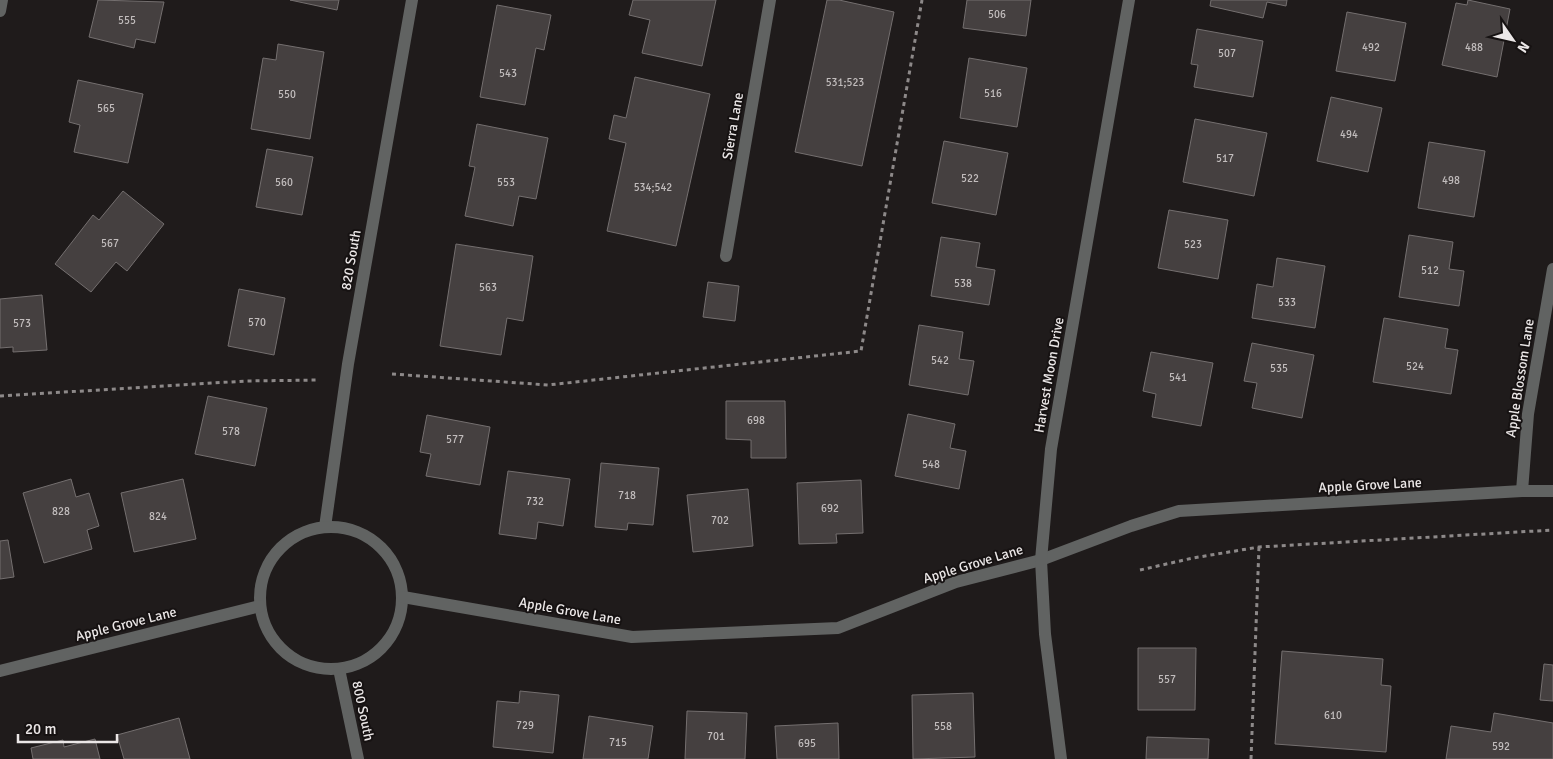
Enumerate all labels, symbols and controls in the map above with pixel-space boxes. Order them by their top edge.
house number: 506 [988,8,1006,21]
house number: 555 [118,14,136,27]
north arrow [1488,15,1538,65]
text: N [1514,38,1533,56]
house number: 492 [1362,41,1380,54]
house number: 488 [1465,41,1483,54]
house number: 507 [1218,47,1236,60]
house number: 543 [499,67,517,80]
house number: 531;523 [826,76,864,89]
house number: 516 [984,87,1002,100]
house number: 550 [278,88,296,101]
street label: Sierra Lane [719,91,747,161]
house number: 565 [97,102,115,115]
house number: 494 [1340,128,1358,141]
house number: 517 [1216,152,1234,165]
house number: 522 [961,172,979,185]
house number: 498 [1442,174,1460,187]
house number: 560 [275,176,293,189]
house number: 553 [497,176,515,189]
house number: 534;542 [634,181,672,194]
street label: 820 South [337,228,365,292]
house number: 567 [101,237,119,250]
house number: 523 [1184,238,1202,251]
house number: 512 [1421,264,1439,277]
house number: 538 [954,277,972,290]
house number: 563 [479,281,497,294]
house number: 533 [1278,296,1296,309]
house number: 570 [248,316,266,329]
street label: Harvest Moon Drive [1030,316,1068,434]
house number: 573 [13,317,31,330]
street label: Apple Blossom Lane [1502,317,1538,439]
house number: 542 [931,354,949,367]
house number: 524 [1406,360,1424,373]
house number: 535 [1270,362,1288,375]
house number: 541 [1169,371,1187,384]
house number: 698 [747,414,765,427]
house number: 578 [222,425,240,438]
house number: 577 [446,433,464,446]
house number: 548 [922,458,940,471]
street label: Apple Grove Lane [1318,474,1422,496]
house number: 718 [618,489,636,502]
house number: 732 [526,495,544,508]
house number: 692 [821,502,839,515]
house number: 828 [52,505,70,518]
house number: 824 [149,510,167,523]
house number: 702 [711,514,729,527]
street label: Apple Grove Lane [921,541,1025,587]
street label: Apple Grove Lane [517,594,623,628]
street label: Apple Grove Lane [74,603,178,645]
house number: 557 [1158,673,1176,686]
street label: 800 South [348,679,378,743]
house number: 610 [1324,709,1342,722]
scale bar [18,712,116,744]
house number: 729 [516,719,534,732]
text: 20 m [25,720,56,738]
house number: 558 [934,720,952,733]
house number: 701 [707,730,725,743]
house number: 715 [609,736,627,749]
house number: 695 [798,737,816,750]
house number: 592 [1492,740,1510,753]

